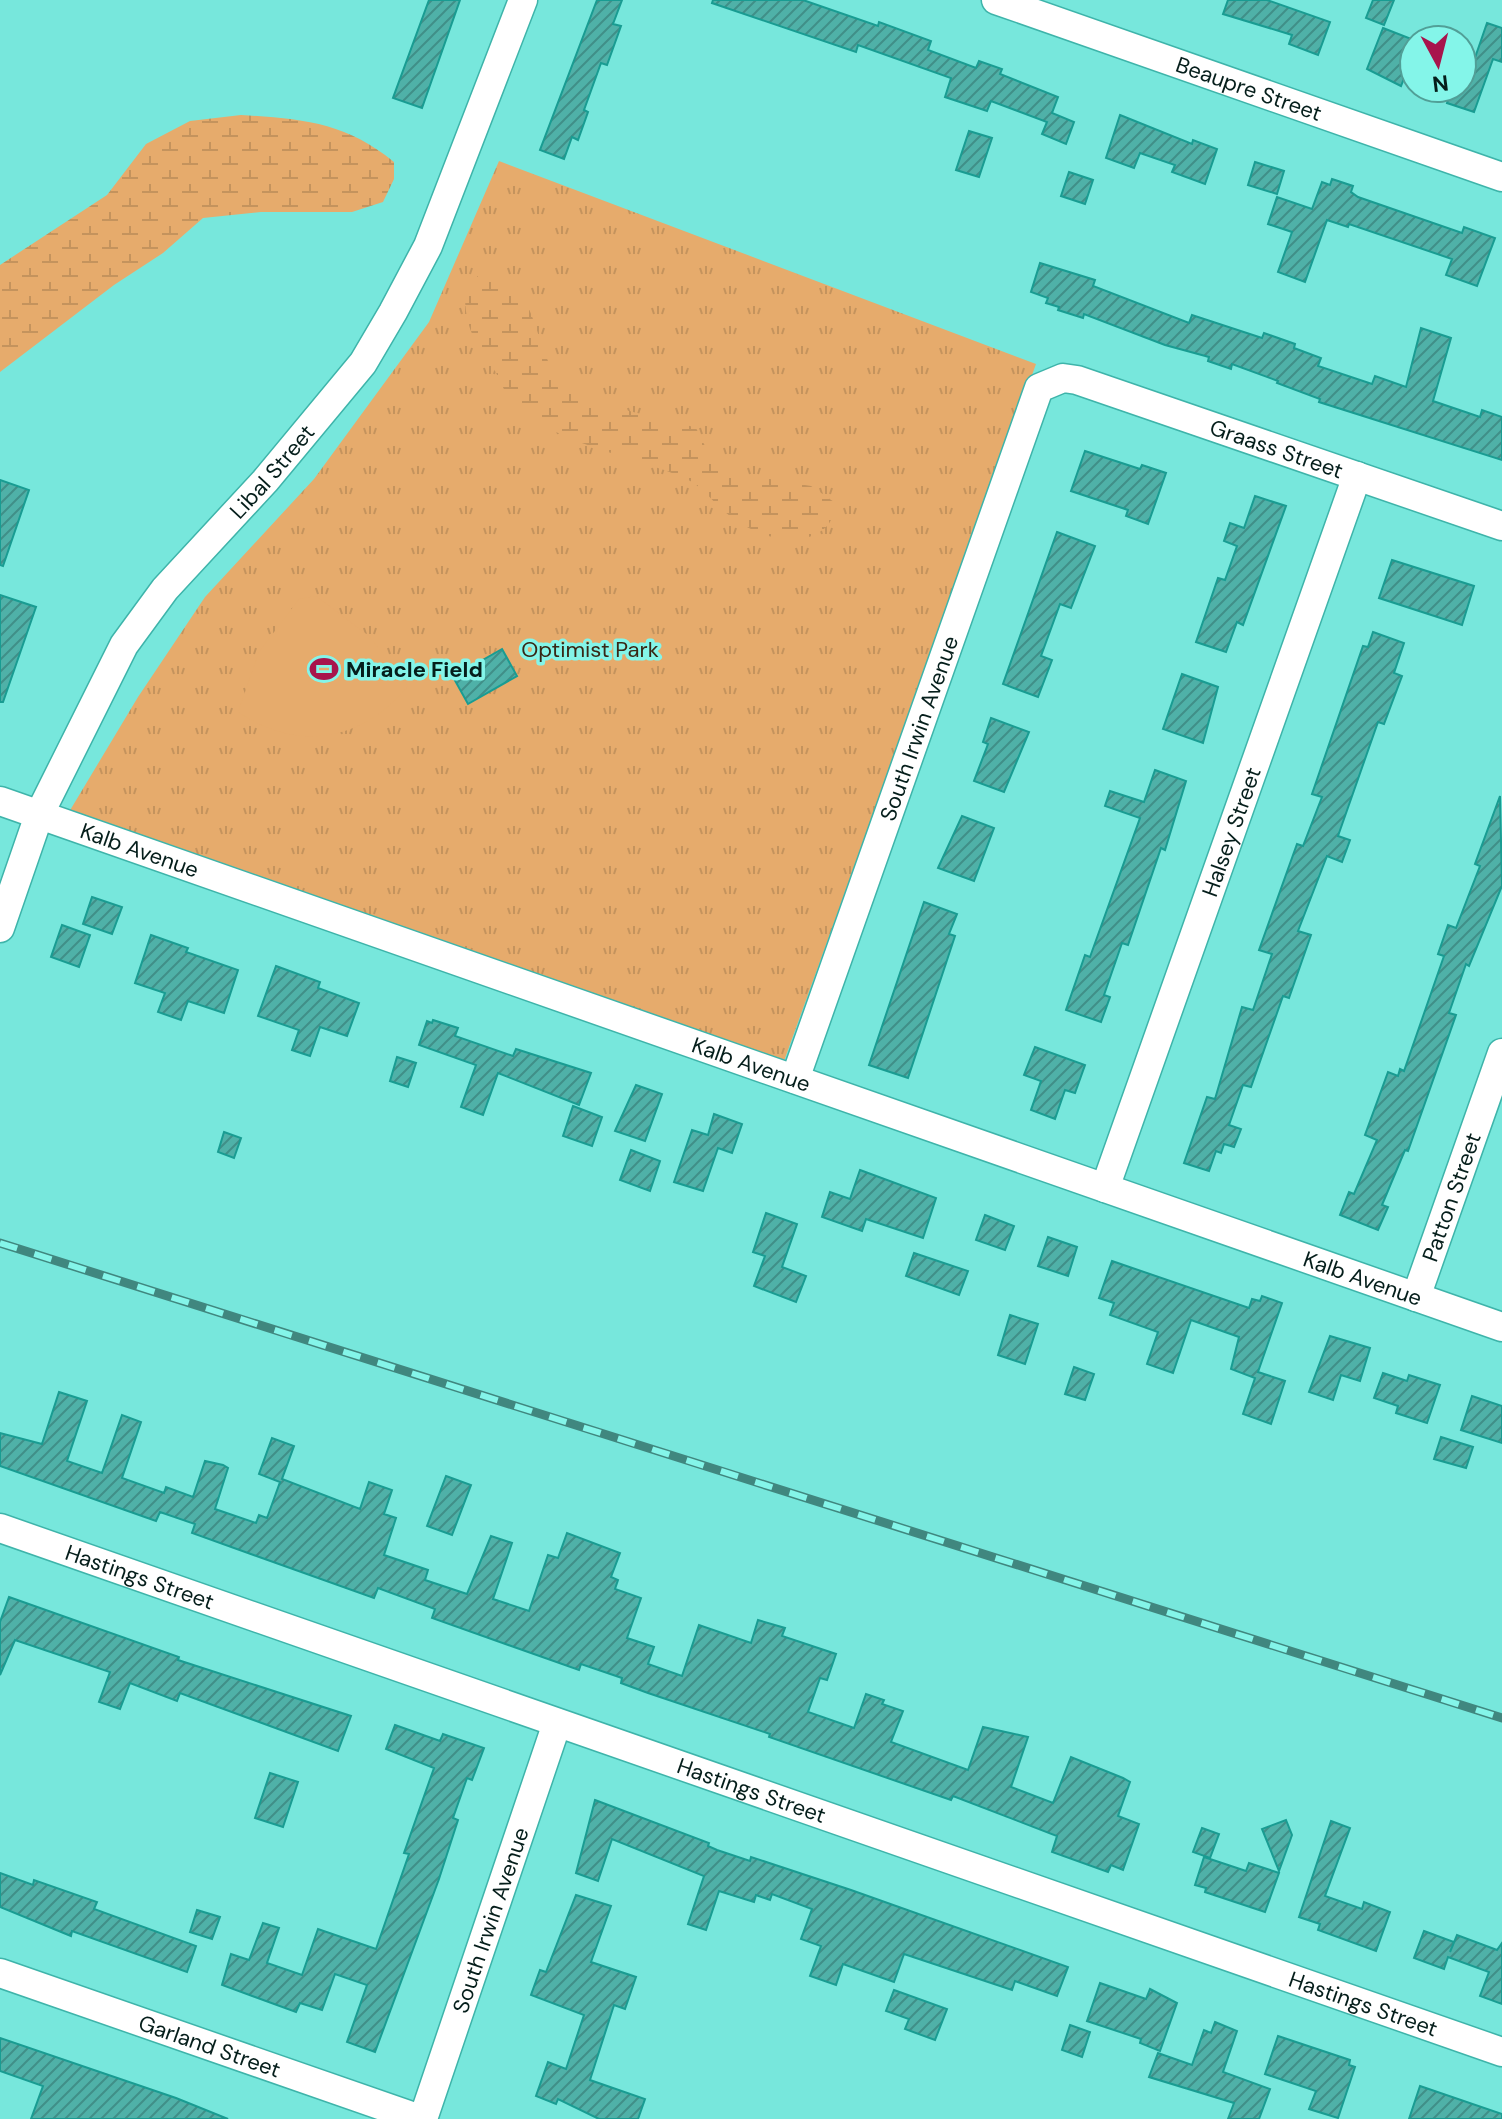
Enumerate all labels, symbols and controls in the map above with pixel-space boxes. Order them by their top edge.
north arrow [1398,24,1478,104]
street label: Beaupre Street [1172,50,1326,127]
text: N [1431,68,1450,99]
street label: Graass Street [1206,412,1347,485]
street label: Libal Street [223,418,321,525]
street label: South Irwin Avenue [873,632,965,825]
park label: Optimist Park [521,635,659,664]
sports icon: Miracle Field [309,654,339,684]
place label: Miracle Field [346,655,483,684]
street label: Halsey Street [1195,763,1267,900]
street label: Kalb Avenue [77,816,203,884]
street label: Kalb Avenue [688,1030,814,1098]
street label: Patton Street [1415,1129,1487,1265]
street label: Kalb Avenue [1300,1244,1426,1312]
street label: Hastings Street [61,1537,218,1616]
street label: Hastings Street [673,1751,830,1830]
street label: South Irwin Avenue [445,1823,535,2017]
street label: Hastings Street [1285,1964,1442,2043]
street label: Garland Street [135,2008,285,2084]

